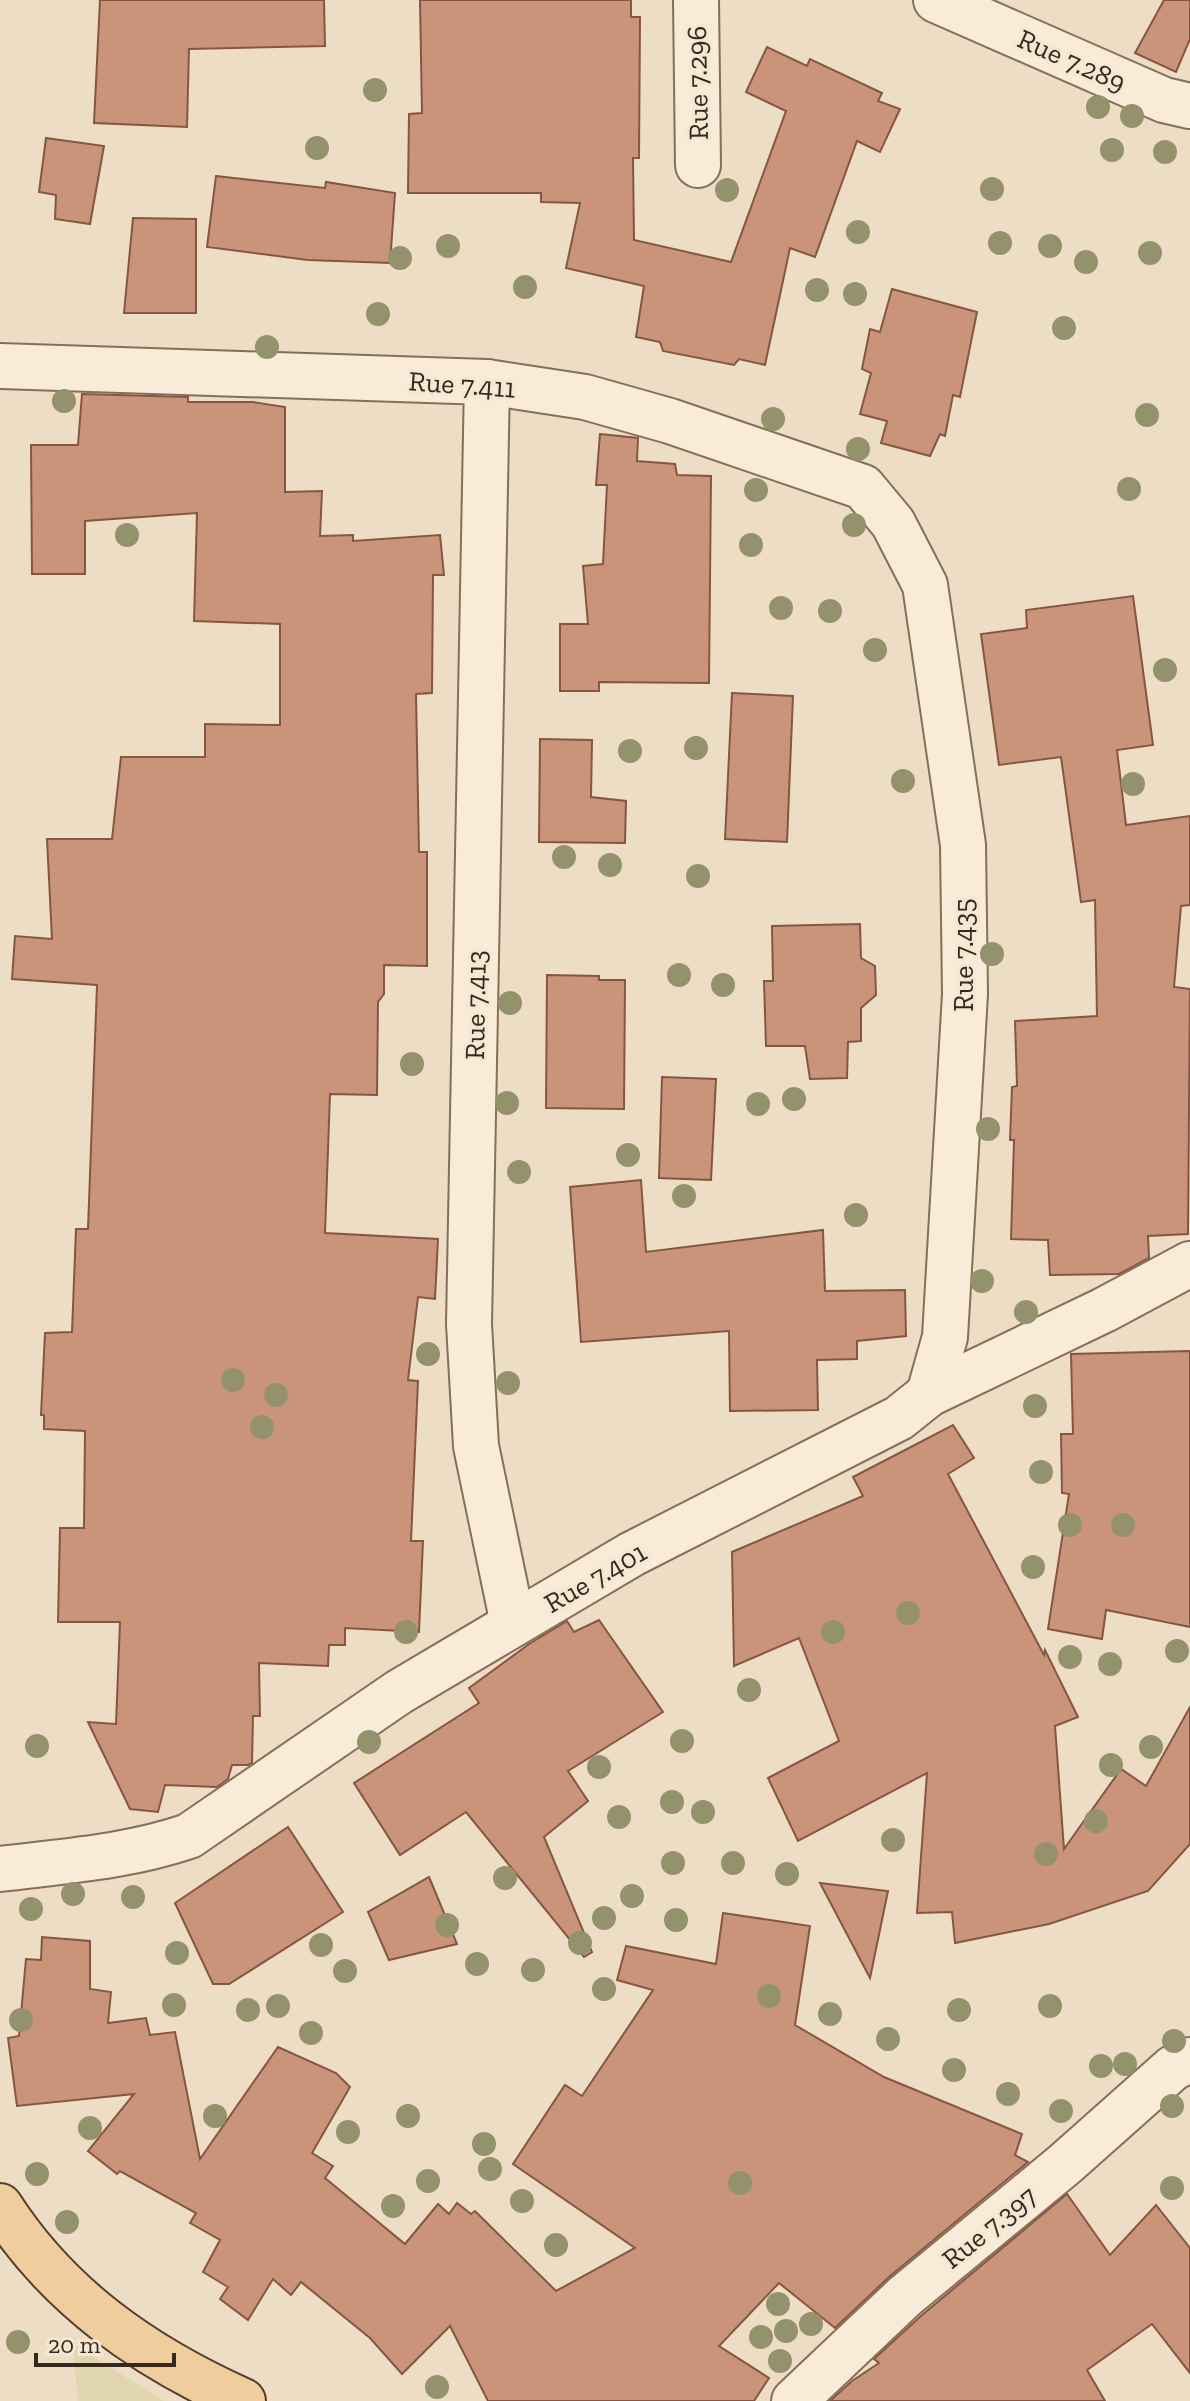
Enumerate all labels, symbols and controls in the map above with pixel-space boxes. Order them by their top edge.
street label: Rue 7.289 [1013,22,1131,99]
street label: Rue 7.296 [680,25,715,141]
street label: Rue 7.411 [407,364,517,405]
street label: Rue 7.435 [947,898,980,1012]
street label: Rue 7.413 [458,950,493,1060]
street label: Rue 7.401 [538,1535,652,1620]
street label: Rue 7.397 [935,2179,1043,2275]
scale bar [36,2317,174,2367]
text: 20 m [48,2330,101,2359]

